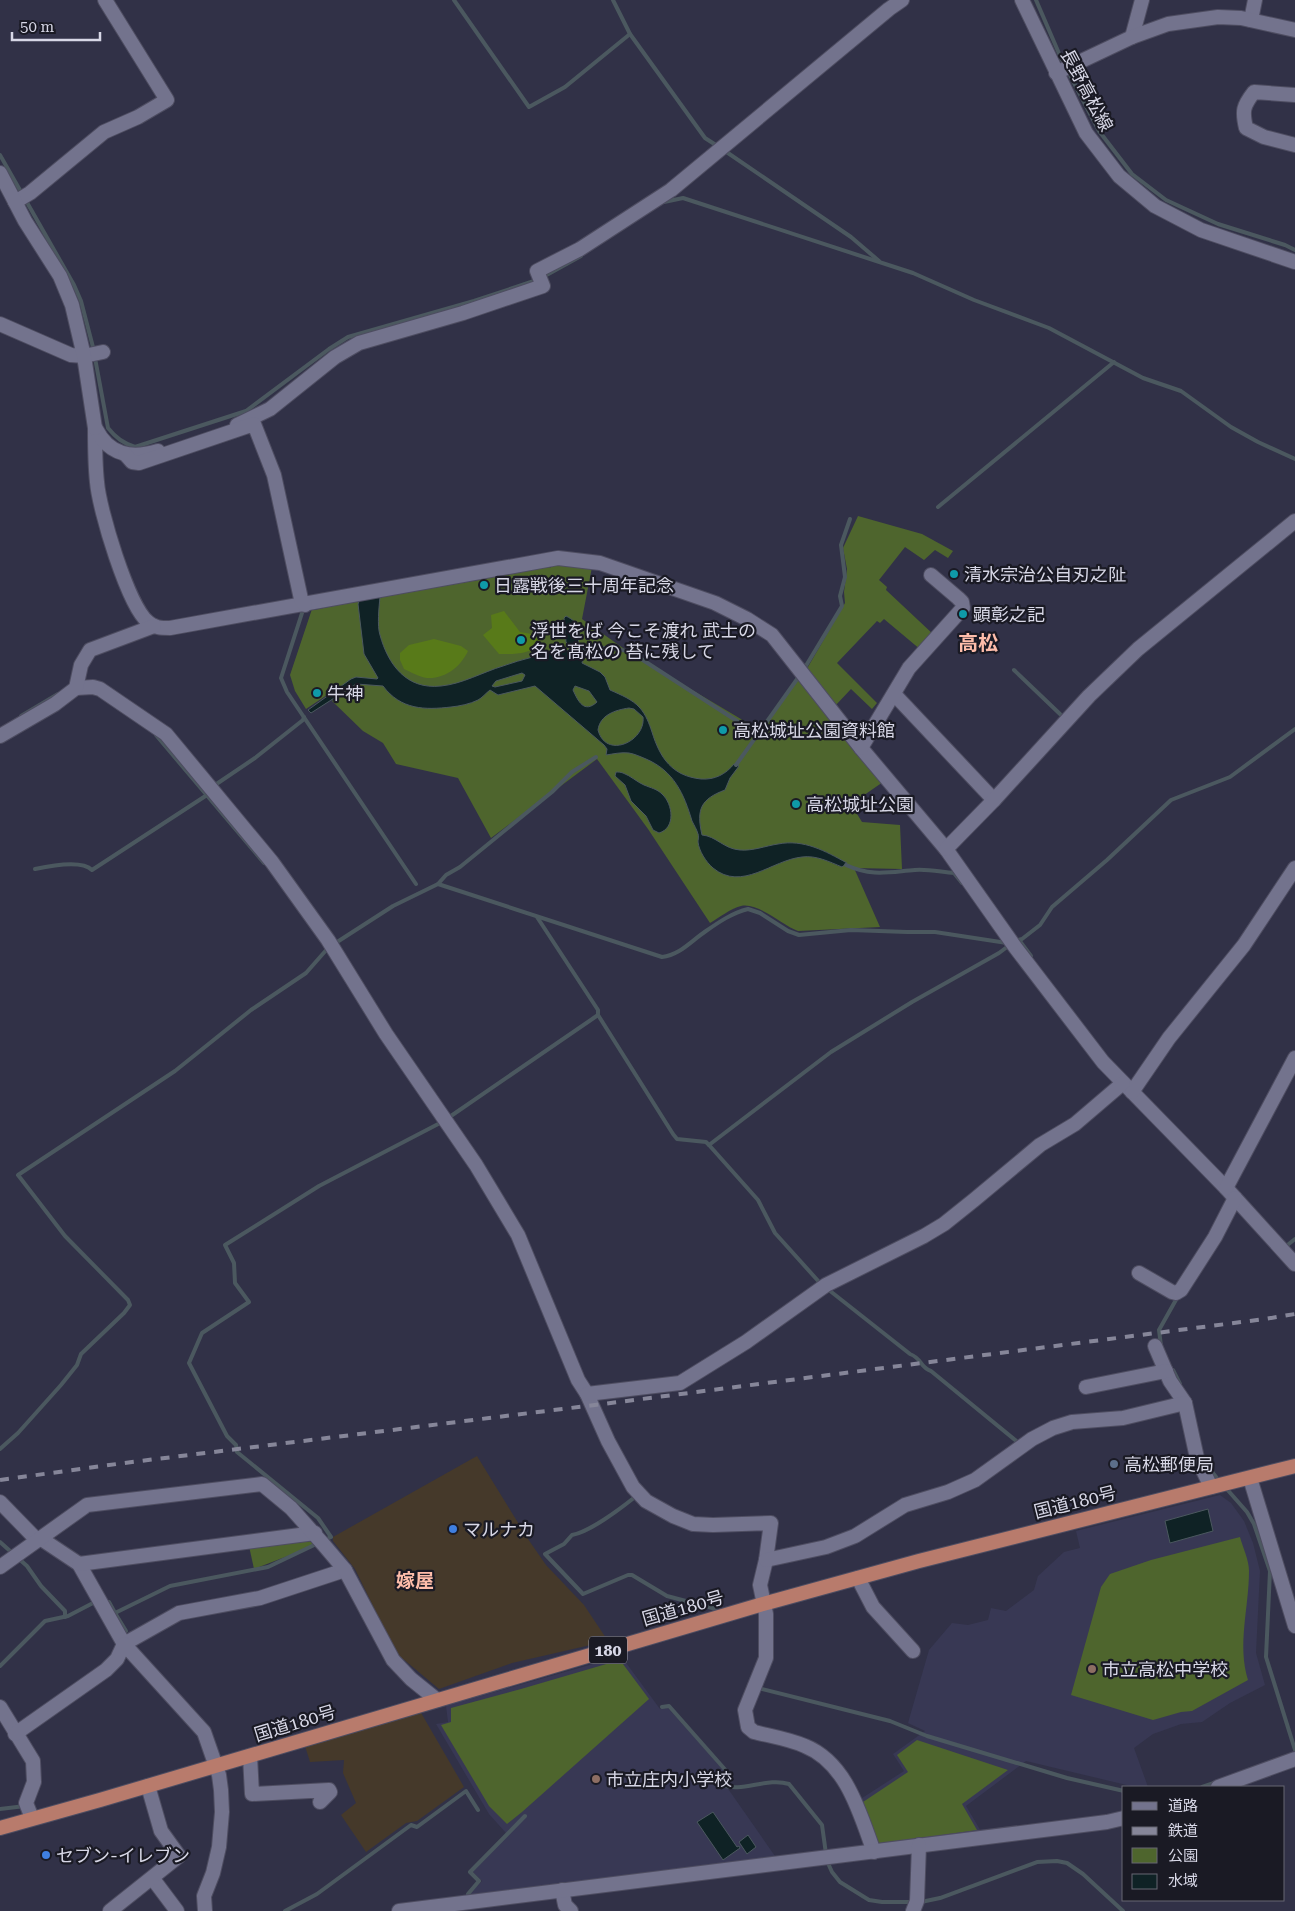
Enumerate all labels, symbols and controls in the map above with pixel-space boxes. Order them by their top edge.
scale bar [12,10,100,42]
text: 50 m [20,18,55,36]
street label: 長野高松線 [1057,45,1117,135]
place label: 清水宗治公自刃之阯 [964,564,1126,585]
marker: 清水宗治公自刃之阯 [948,568,960,580]
place label: 日露戦後三十周年記念 [494,575,674,596]
marker: 日露戦後三十周年記念 [478,579,490,591]
place label: 顕彰之記 [973,604,1045,625]
marker: 顕彰之記 [957,608,969,620]
place label: 浮世をば 今こそ渡れ 武士の 名を髙松の 苔に残して [531,620,756,662]
district label: 高松 [958,631,998,655]
marker: 浮世をば 今こそ渡れ 武士の 名を髙松の 苔に残して [515,634,527,646]
place label: 牛神 [327,683,363,704]
marker: 牛神 [311,687,323,699]
place label: 高松城址公園資料館 [733,720,895,741]
marker: 高松城址公園資料館 [717,724,729,736]
place label: 高松城址公園 [806,794,914,815]
marker: 高松城址公園 [790,798,802,810]
place label: 高松郵便局 [1124,1454,1214,1475]
marker: 高松郵便局 [1108,1458,1120,1470]
street label: 国道180号 [1032,1482,1118,1522]
place label: マルナカ [463,1519,535,1540]
marker: マルナカ [447,1523,459,1535]
district label: 嫁屋 [396,1569,434,1592]
street label: 国道180号 [640,1586,726,1630]
road number: 180 [589,1636,627,1664]
place label: 市立高松中学校 [1102,1659,1228,1680]
marker: 市立高松中学校 [1086,1663,1098,1675]
street label: 国道180号 [252,1701,338,1745]
place label: 市立庄内小学校 [606,1769,732,1790]
marker: 市立庄内小学校 [590,1773,602,1785]
legend [1122,1786,1285,1901]
text: 道路 [1168,1797,1198,1815]
text: 鉄道 [1168,1822,1198,1840]
place label: セブン-イレブン [56,1845,190,1866]
text: 公園 [1168,1847,1198,1865]
marker: セブン-イレブン [40,1849,52,1861]
text: 水域 [1168,1872,1198,1890]

